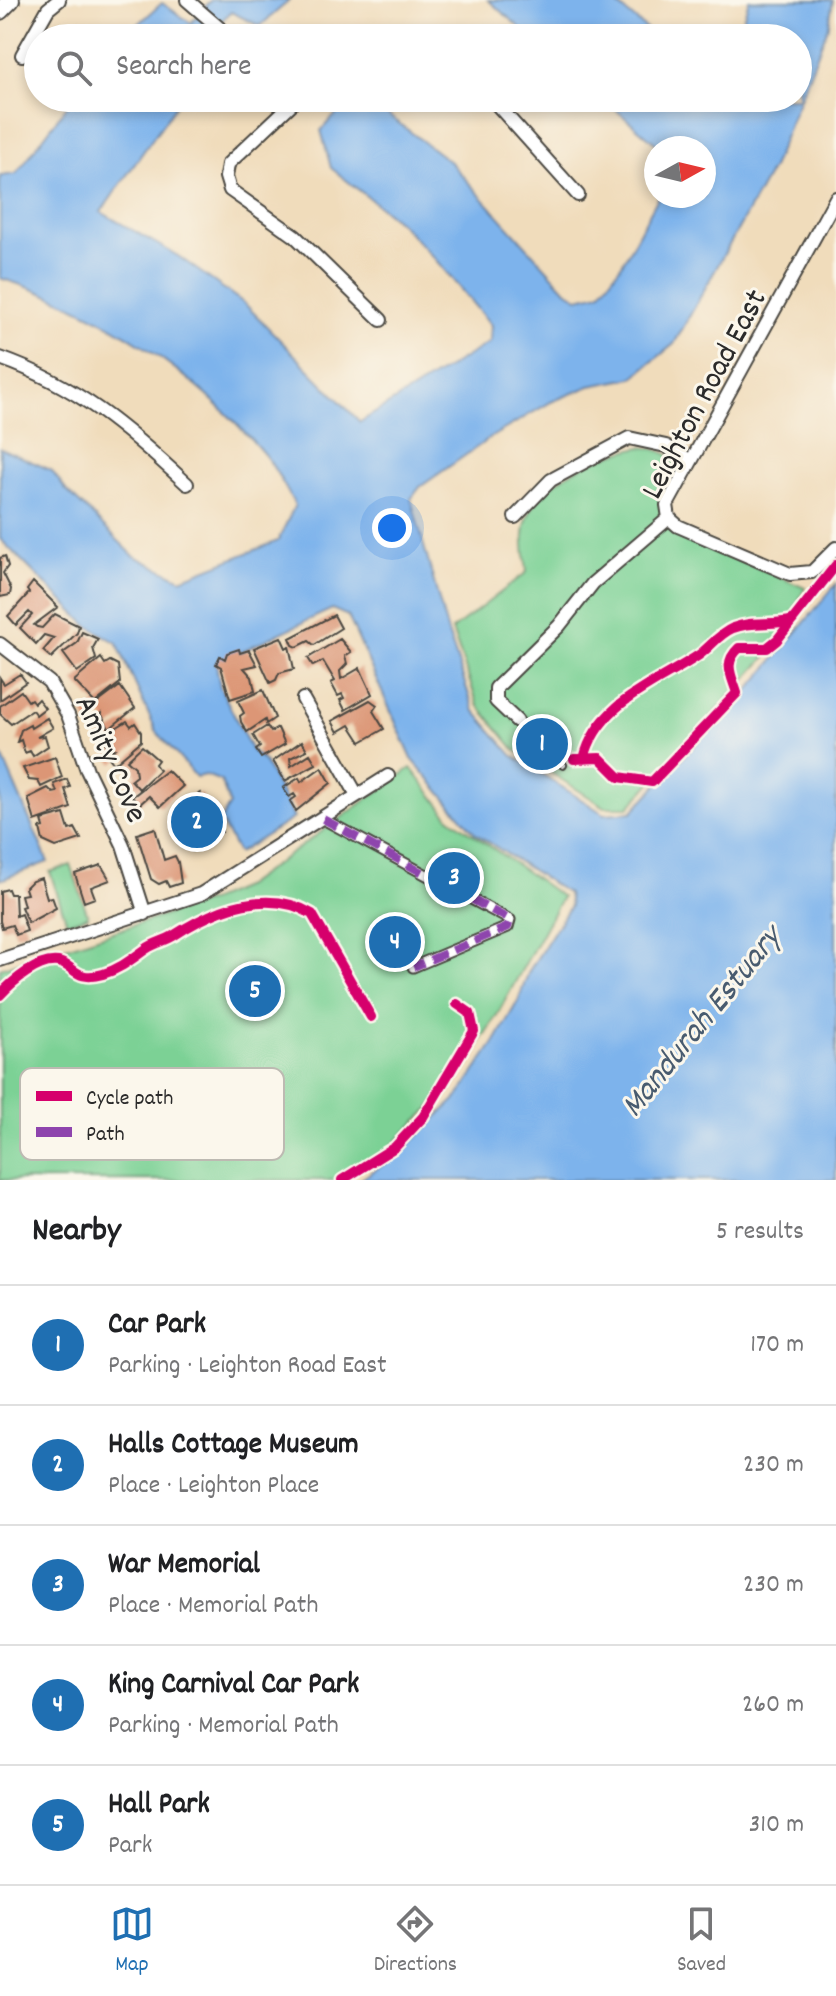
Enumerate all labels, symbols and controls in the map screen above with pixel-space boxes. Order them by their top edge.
search box [24,24,812,112]
icon: search [52,46,96,90]
text: Search here [116,47,252,90]
north arrow [644,136,716,208]
street label: Leighton Road East [632,282,781,508]
your location [372,508,412,548]
street label: Amity Cove [60,689,157,831]
pin: 1 [516,714,568,774]
pin: 2 [171,792,223,852]
pin: 3 [428,848,480,908]
pin: 4 [369,912,421,972]
water label: Mandurah Estuary [611,914,798,1130]
pin: 5 [229,961,281,1021]
legend [20,1068,284,1160]
text: Cycle path [86,1084,173,1115]
text: Path [86,1120,125,1151]
text: Nearby [32,1208,121,1257]
text: 5 results [716,1214,804,1251]
text: Car Park [108,1305,206,1348]
text: 1 [55,1327,61,1364]
text: 170 m [750,1327,804,1364]
text: Parking · Leighton Road East [108,1348,387,1385]
text: Halls Cottage Museum [108,1425,359,1468]
text: 2 [52,1447,64,1484]
text: 230 m [743,1447,804,1484]
text: Place · Leighton Place [108,1468,319,1505]
text: War Memorial [108,1545,260,1588]
text: 3 [52,1567,64,1604]
text: 230 m [743,1567,804,1604]
text: Place · Memorial Path [108,1588,318,1625]
text: King Carnival Car Park [108,1665,359,1708]
text: 4 [53,1687,63,1724]
text: 260 m [742,1687,804,1724]
text: Parking · Memorial Path [108,1708,339,1745]
text: Hall Park [108,1785,210,1828]
text: 5 [52,1807,64,1844]
text: 310 m [749,1807,804,1844]
text: Park [108,1828,152,1865]
tab: Map [110,1902,154,1981]
tab: Directions [374,1902,457,1981]
tab: Saved [677,1902,726,1981]

